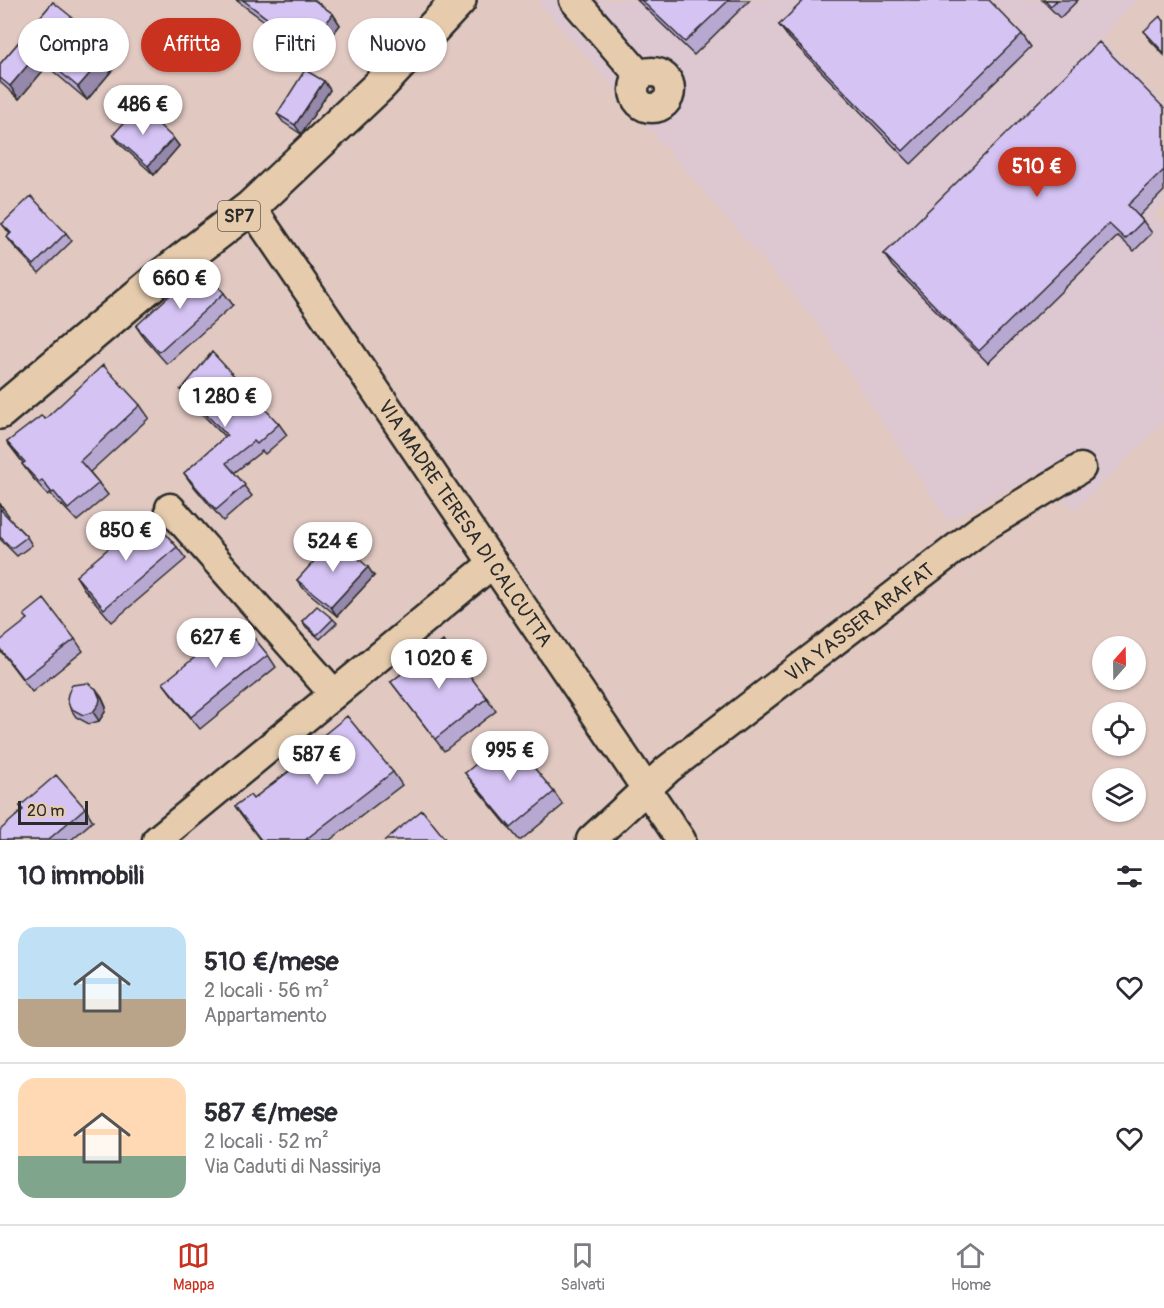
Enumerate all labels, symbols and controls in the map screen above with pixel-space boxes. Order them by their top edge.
chip: Compra [18,18,129,72]
chip: Affitta [141,18,241,72]
chip: Filtri [253,18,336,72]
chip: Nuovo [348,18,447,72]
pin: 486 € [101,85,185,136]
text: 486 € [118,92,168,117]
pin: 510 € [995,147,1079,198]
text: 510 € [1012,154,1062,179]
road number: SP7 [218,201,260,231]
pin: 660 € [138,259,222,310]
text: 660 € [153,266,207,291]
pin: 1 280 € [170,377,280,428]
text: 1 280 € [193,384,257,409]
street label: VIA MADRE TERESA DI CALCUTTA [373,395,558,651]
pin: 850 € [84,511,168,562]
text: 850 € [100,518,152,543]
pin: 524 € [291,522,375,573]
text: 524 € [307,529,359,554]
street label: VIA YASSER ARAFAT [780,557,939,687]
pin: 627 € [174,618,258,669]
text: 627 € [191,625,241,650]
north arrow [1092,636,1146,690]
map controls [1092,636,1146,822]
pin: 1 020 € [384,639,494,690]
text: 1 020 € [405,646,473,671]
button: locate [1092,702,1146,756]
pin: 995 € [468,731,552,782]
pin: 587 € [275,735,359,786]
text: 995 € [486,738,534,763]
text: 587 € [292,742,342,767]
button: layers [1092,768,1146,822]
scale bar [18,798,88,826]
text: 20 m [27,801,65,821]
text: 10 immobili [18,860,144,892]
icon: filters [1113,860,1146,893]
text: 510 €/mese [204,946,339,978]
icon: home [66,951,138,1023]
icon: heart [1113,971,1146,1004]
text: 2 locali · 56 m² [204,978,329,1003]
text: Appartamento [204,1003,327,1028]
text: 587 €/mese [204,1097,337,1129]
icon: home [66,1102,138,1174]
icon: heart [1113,1122,1146,1155]
text: 2 locali · 52 m² [204,1129,329,1154]
text: Via Caduti di Nassiriya [204,1154,381,1179]
tab: Mappa [173,1239,215,1295]
tab: Salvati [561,1239,605,1295]
tab: Home [951,1239,991,1295]

